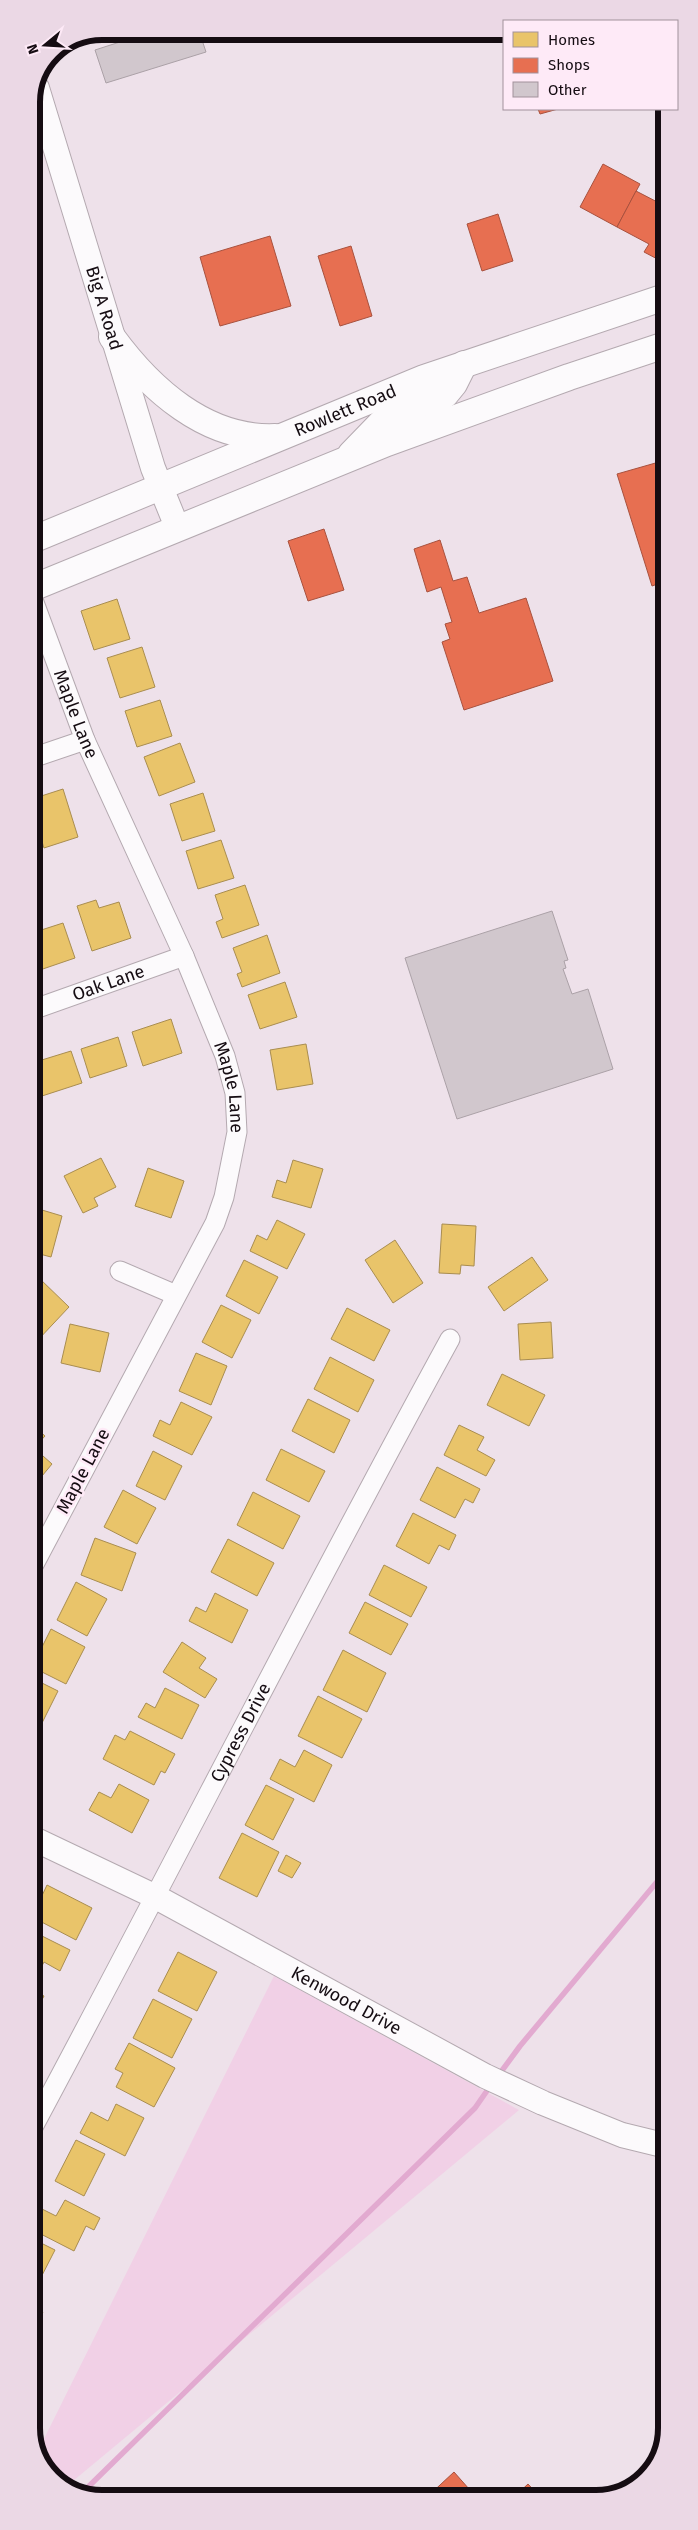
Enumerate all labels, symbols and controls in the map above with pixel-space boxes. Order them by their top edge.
north arrow [20,20,70,70]
legend [503,20,678,110]
text: Homes [548,31,595,49]
text: N [24,42,43,56]
text: Shops [548,56,590,74]
text: Other [548,81,587,99]
street label: Big A Road [81,263,127,353]
street label: Rowlett Road [291,380,400,441]
street label: Maple Lane [49,667,103,762]
street label: Oak Lane [69,960,147,1006]
street label: Maple Lane [209,1038,248,1134]
street label: Maple Lane [51,1425,115,1517]
street label: Cypress Drive [206,1679,276,1786]
street label: Kenwood Drive [287,1962,405,2039]

